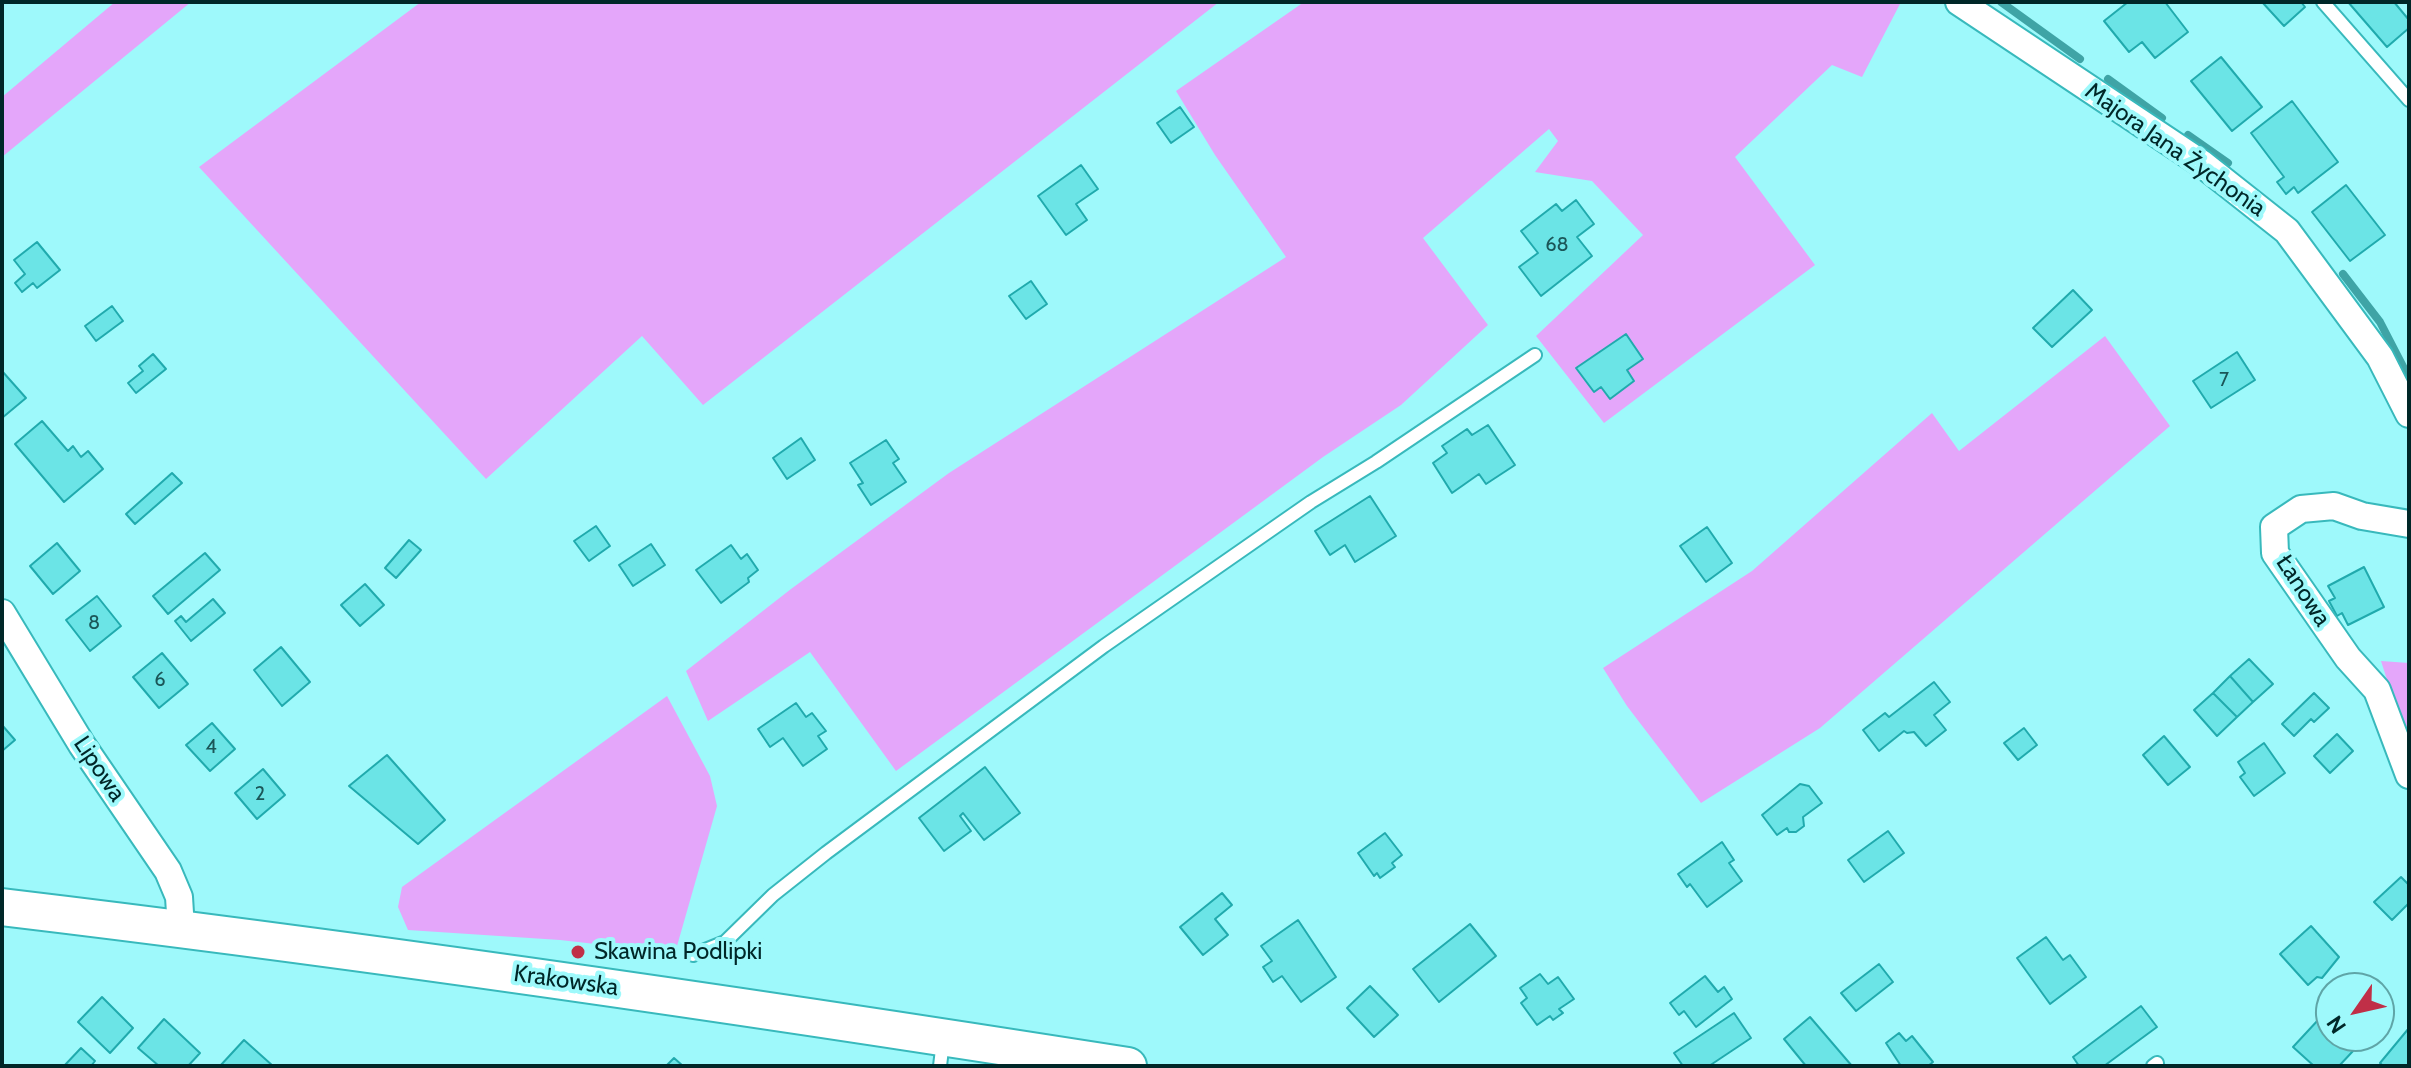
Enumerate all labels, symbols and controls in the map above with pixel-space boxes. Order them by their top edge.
street label: Majora Jana Żychonia [2079,77,2271,223]
house number: 68 [1545,233,1569,257]
house number: 7 [2219,368,2229,392]
street label: Łanowa [2269,550,2337,632]
house number: 8 [88,611,100,635]
house number: 6 [154,668,166,692]
street label: Lipowa [67,731,131,807]
house number: 4 [205,735,217,759]
house number: 2 [255,782,265,806]
place label: Skawina Podlipki [594,938,762,966]
marker: Skawina Podlipki [569,943,587,961]
street label: Krakowska [512,959,620,1003]
north arrow [2315,972,2395,1052]
text: N [2321,1011,2352,1039]

